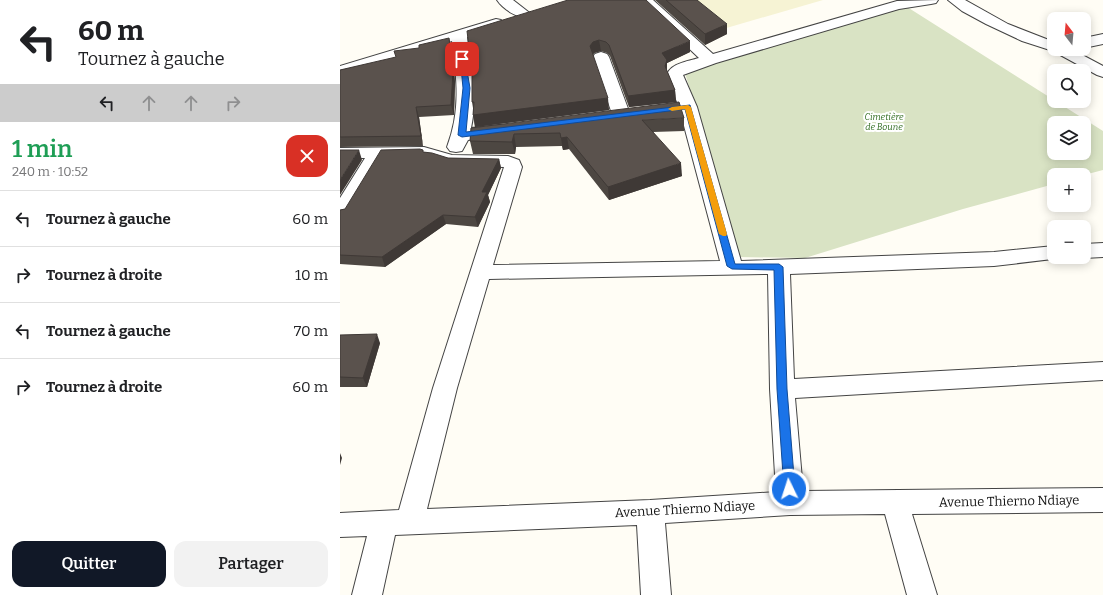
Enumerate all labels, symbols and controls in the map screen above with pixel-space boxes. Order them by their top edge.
north arrow [1047,12,1091,56]
map controls [1047,12,1091,264]
text: 60 m [78,14,144,47]
icon: left [12,16,64,68]
pin [445,42,479,76]
text: Tournez à gauche [78,48,225,70]
icon: arrive [451,48,473,70]
button: search [1047,64,1091,108]
icon: left [96,92,118,114]
icon: ahead [138,92,160,114]
icon: ahead [180,92,202,114]
icon: right [222,92,244,114]
park label: Cimetière de Boune [865,112,904,132]
button: layers [1047,116,1091,160]
text: 1 min [12,135,72,163]
button: close [286,135,328,177]
text: 240 m · 10:52 [12,164,88,179]
button: + [1047,168,1091,212]
icon: left [12,208,34,230]
text: Tournez à gauche [46,210,171,228]
text: 60 m [292,210,328,228]
button: − [1047,220,1091,264]
icon: right [12,264,34,286]
text: Tournez à droite [46,266,162,284]
text: 10 m [295,266,328,284]
icon: left [12,320,34,342]
text: Tournez à gauche [46,322,171,340]
text: 70 m [294,322,328,340]
icon: right [12,376,34,398]
text: Tournez à droite [46,378,162,396]
text: 60 m [292,378,328,396]
position arrow [768,468,810,510]
street label: Avenue Thierno Ndiaye [939,492,1079,510]
street label: Avenue Thierno Ndiaye [614,498,756,520]
button: Quitter [12,541,166,587]
button: Partager [174,541,328,587]

